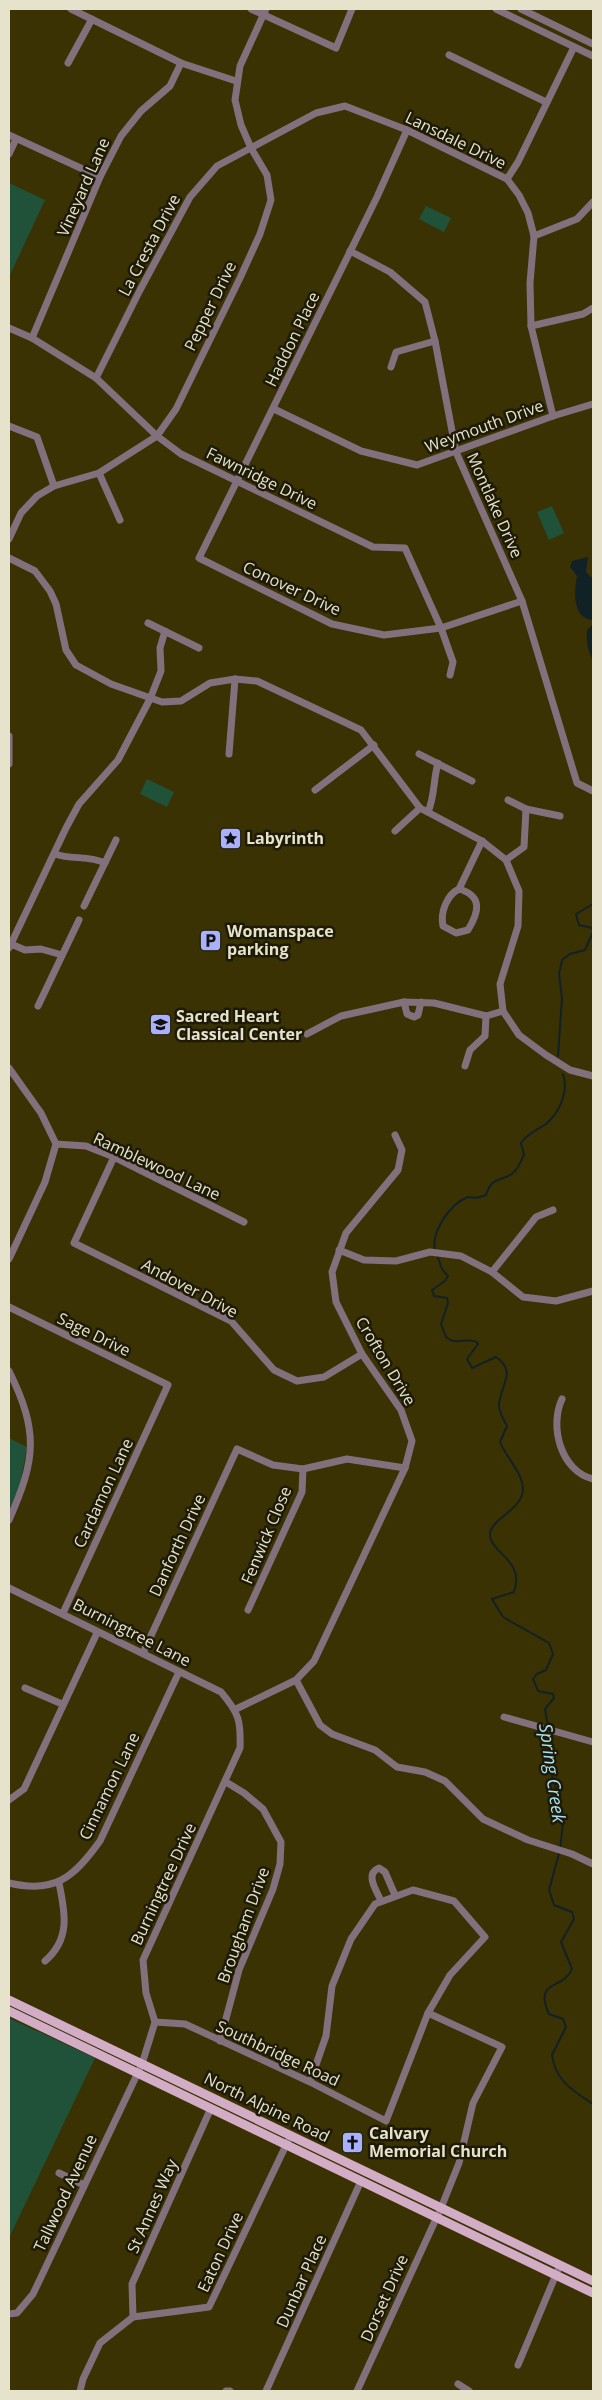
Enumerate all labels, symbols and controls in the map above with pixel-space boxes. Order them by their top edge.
street label: Lansdale Drive [402,106,510,174]
street label: Vineyard Lane [51,134,115,240]
street label: La Cresta Drive [113,190,185,300]
street label: Pepper Drive [179,258,241,354]
street label: Haddon Place [260,288,324,390]
street label: Weymouth Drive [422,394,546,458]
street label: Fawnridge Drive [203,442,321,514]
street label: Montlake Drive [462,449,528,561]
street label: Conover Drive [239,556,345,620]
place icon: Labyrinth [218,826,242,850]
place label: Labyrinth [246,827,324,849]
place label: Womanspace parking [227,920,334,960]
parking icon: Womanspace parking [199,928,223,952]
place label: Sacred Heart Classical Center [176,1005,302,1045]
school or university icon: Sacred Heart Classical Center [148,1013,172,1037]
street label: Ramblewood Lane [90,1127,224,1205]
street label: Andover Drive [138,1253,242,1323]
street label: Sage Drive [54,1307,134,1361]
street label: Crofton Drive [351,1312,421,1410]
street label: Cardamon Lane [68,1435,138,1551]
street label: Fenwick Close [236,1483,296,1587]
street label: Danforth Drive [144,1490,210,1600]
street label: Burningtree Lane [69,1593,195,1671]
water label: Spring Creek [534,1722,572,1825]
street label: Cinnamon Lane [73,1729,145,1843]
street label: Burningtree Drive [125,1819,201,1949]
street label: Brougham Drive [212,1864,274,1986]
street label: Southbridge Road [213,2015,343,2091]
street label: North Alpine Road [201,2067,333,2147]
place label: Calvary Memorial Church [369,2122,507,2162]
church icon: Calvary Memorial Church [341,2130,365,2154]
street label: Tallwood Avenue [28,2131,102,2255]
street label: St Annes Way [121,2155,183,2257]
street label: Eaton Drive [192,2208,248,2296]
street label: Dunbar Place [271,2231,331,2331]
street label: Dorset Drive [355,2251,413,2345]

